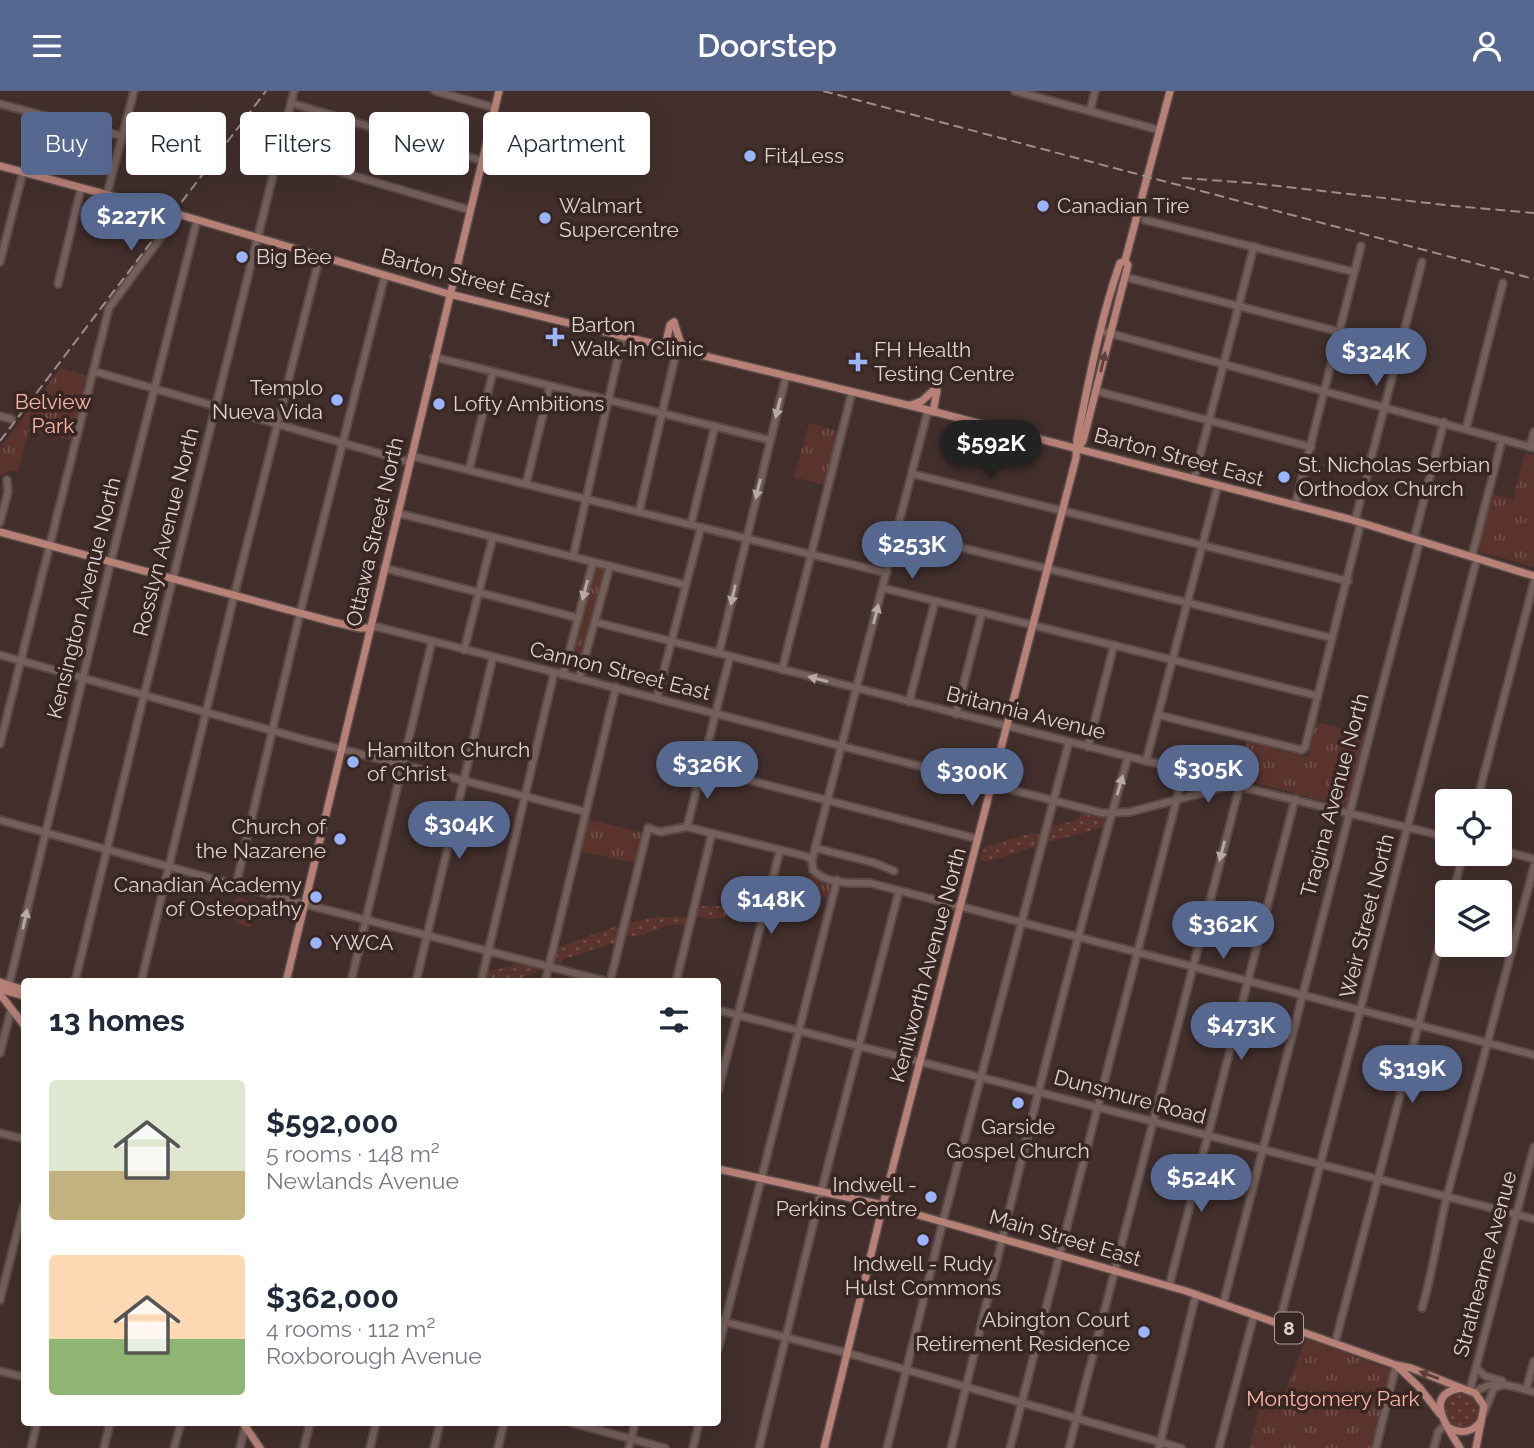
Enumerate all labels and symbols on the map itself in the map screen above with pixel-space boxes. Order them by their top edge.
place label: Fit4Less [764,143,844,168]
marker: Fit4Less [742,148,758,164]
pin: $227K [82,193,180,253]
place label: Walmart Supercentre [559,193,679,242]
place label: Canadian Tire [1057,193,1189,218]
marker: Canadian Tire [1035,198,1051,214]
marker: Walmart Supercentre [537,210,553,226]
street label: Barton Street East [379,243,554,312]
place label: Big Bee [256,244,332,269]
marker: Big Bee [234,249,250,265]
place label: Barton Walk-In Clinic [571,312,704,361]
marker: Barton Walk-In Clinic [545,327,565,347]
pin: $324K [1327,329,1425,388]
place label: FH Health Testing Centre [874,337,1014,386]
one-way arrow [1098,351,1109,373]
marker: FH Health Testing Centre [848,352,868,372]
place label: Templo Nueva Vida [212,375,323,424]
park label: Belview Park [15,389,91,438]
place label: Lofty Ambitions [453,391,604,416]
marker: Templo Nueva Vida [329,392,345,408]
marker: Lofty Ambitions [431,396,447,412]
one-way arrow [772,397,783,419]
pin: $592K [942,421,1040,480]
street label: Barton Street East [1092,422,1267,491]
street label: Rosslyn Avenue North [127,425,204,639]
street label: Ottawa Street North [341,435,408,629]
place label: St. Nicholas Serbian Orthodox Church [1298,452,1490,501]
marker: St. Nicholas Serbian Orthodox Church [1276,469,1292,485]
street label: Kensington Avenue North [41,475,126,721]
one-way arrow [753,478,764,500]
pin: $253K [863,521,961,581]
one-way arrow [580,580,590,601]
one-way arrow [727,585,738,607]
one-way arrow [871,603,882,625]
street label: Cannon Street East [527,636,713,705]
one-way arrow [807,673,829,684]
street label: Britannia Avenue [944,681,1108,744]
street label: Tragina Avenue North [1295,690,1374,899]
place label: Hamilton Church of Christ [367,737,530,786]
pin: $326K [658,741,756,801]
pin: $305K [1159,745,1257,805]
pin: $300K [923,749,1021,808]
marker: Hamilton Church of Christ [345,754,361,770]
one-way arrow [1115,774,1126,796]
pin: $304K [410,801,508,861]
place label: Church of the Nazarene [196,814,327,863]
marker: Church of the Nazarene [332,831,348,847]
street label: Weir Street North [1334,831,1399,1001]
one-way arrow [1217,841,1227,862]
street label: Kenilworth Avenue North [884,845,971,1085]
place label: Canadian Academy of Osteopathy [114,872,302,921]
pin: $148K [722,877,820,936]
marker: Canadian Academy of Osteopathy [308,889,324,905]
pin: $362K [1174,901,1272,961]
one-way arrow [20,908,31,930]
place label: YWCA [330,930,393,955]
marker: YWCA [308,935,324,951]
pin: $473K [1192,1003,1290,1062]
pin: $319K [1363,1045,1461,1105]
street label: Dunsmure Road [1051,1064,1209,1129]
marker: Garside Gospel Church [1010,1095,1026,1111]
place label: Garside Gospel Church [946,1114,1090,1163]
pin: $524K [1152,1155,1250,1214]
street label: Strathearne Avenue [1448,1168,1521,1360]
place label: Indwell - Perkins Centre [776,1172,917,1221]
marker: Indwell - Perkins Centre [923,1189,939,1205]
street label: Main Street East [986,1204,1144,1271]
marker: Indwell - Rudy Hulst Commons [915,1232,931,1248]
place label: Indwell - Rudy Hulst Commons [845,1251,1001,1300]
place label: Abington Court Retirement Residence [915,1307,1130,1356]
road number: 8 [1275,1313,1303,1343]
marker: Abington Court Retirement Residence [1136,1324,1152,1340]
one-way arrow [1419,1369,1440,1380]
park label: Montgomery Park [1246,1386,1420,1411]

